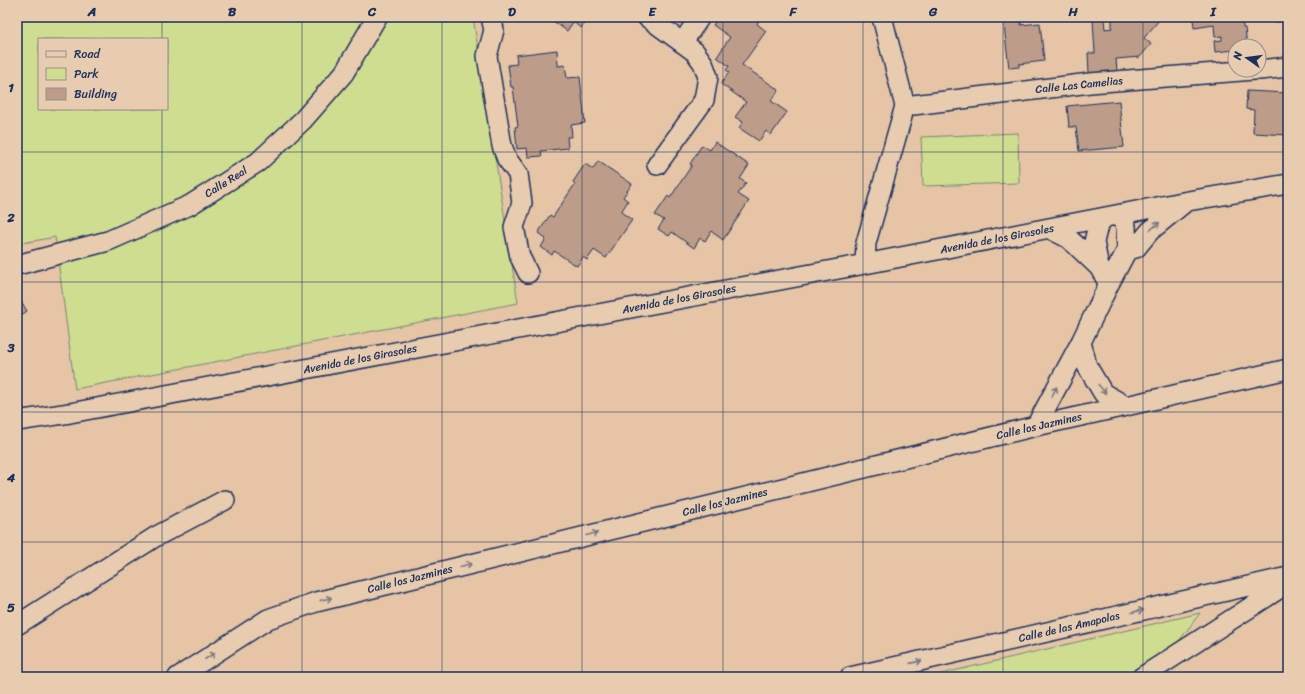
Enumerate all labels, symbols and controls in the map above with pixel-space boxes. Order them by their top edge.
text: A [87,0,96,23]
text: B [228,0,237,23]
text: C [367,0,377,23]
text: D [508,0,516,23]
text: E [648,0,657,23]
text: F [788,0,797,23]
text: G [928,0,938,23]
text: H [1067,0,1078,23]
text: I [1209,0,1217,23]
legend [38,38,168,110]
north arrow [1227,38,1267,78]
text: Road [74,43,101,65]
text: N [1227,49,1248,63]
text: Park [74,63,99,85]
street label: Calle Las Camelias [1034,71,1124,99]
text: 1 [8,76,14,99]
text: Building [74,83,117,105]
street label: Calle Real [201,161,252,203]
text: 2 [6,206,15,229]
street label: Avenida de los Girasoles [937,218,1056,260]
one-way arrow [1150,222,1161,231]
street label: Avenida de los Girasoles [619,278,738,320]
text: 3 [6,336,15,359]
street label: Avenida de los Girasoles [300,338,419,380]
one-way arrow [1098,384,1107,395]
one-way arrow [1051,386,1059,398]
street label: Calle los Jazmines [994,407,1085,445]
text: 4 [6,466,16,489]
street label: Calle los Jazmines [680,482,771,522]
one-way arrow [586,530,599,537]
street label: Calle los Jazmines [365,559,456,599]
one-way arrow [459,561,472,568]
one-way arrow [319,595,332,602]
text: 5 [7,596,15,619]
street label: Calle de las Amapolas [1017,606,1122,648]
one-way arrow [1131,607,1144,615]
one-way arrow [205,652,216,660]
one-way arrow [909,658,922,665]

